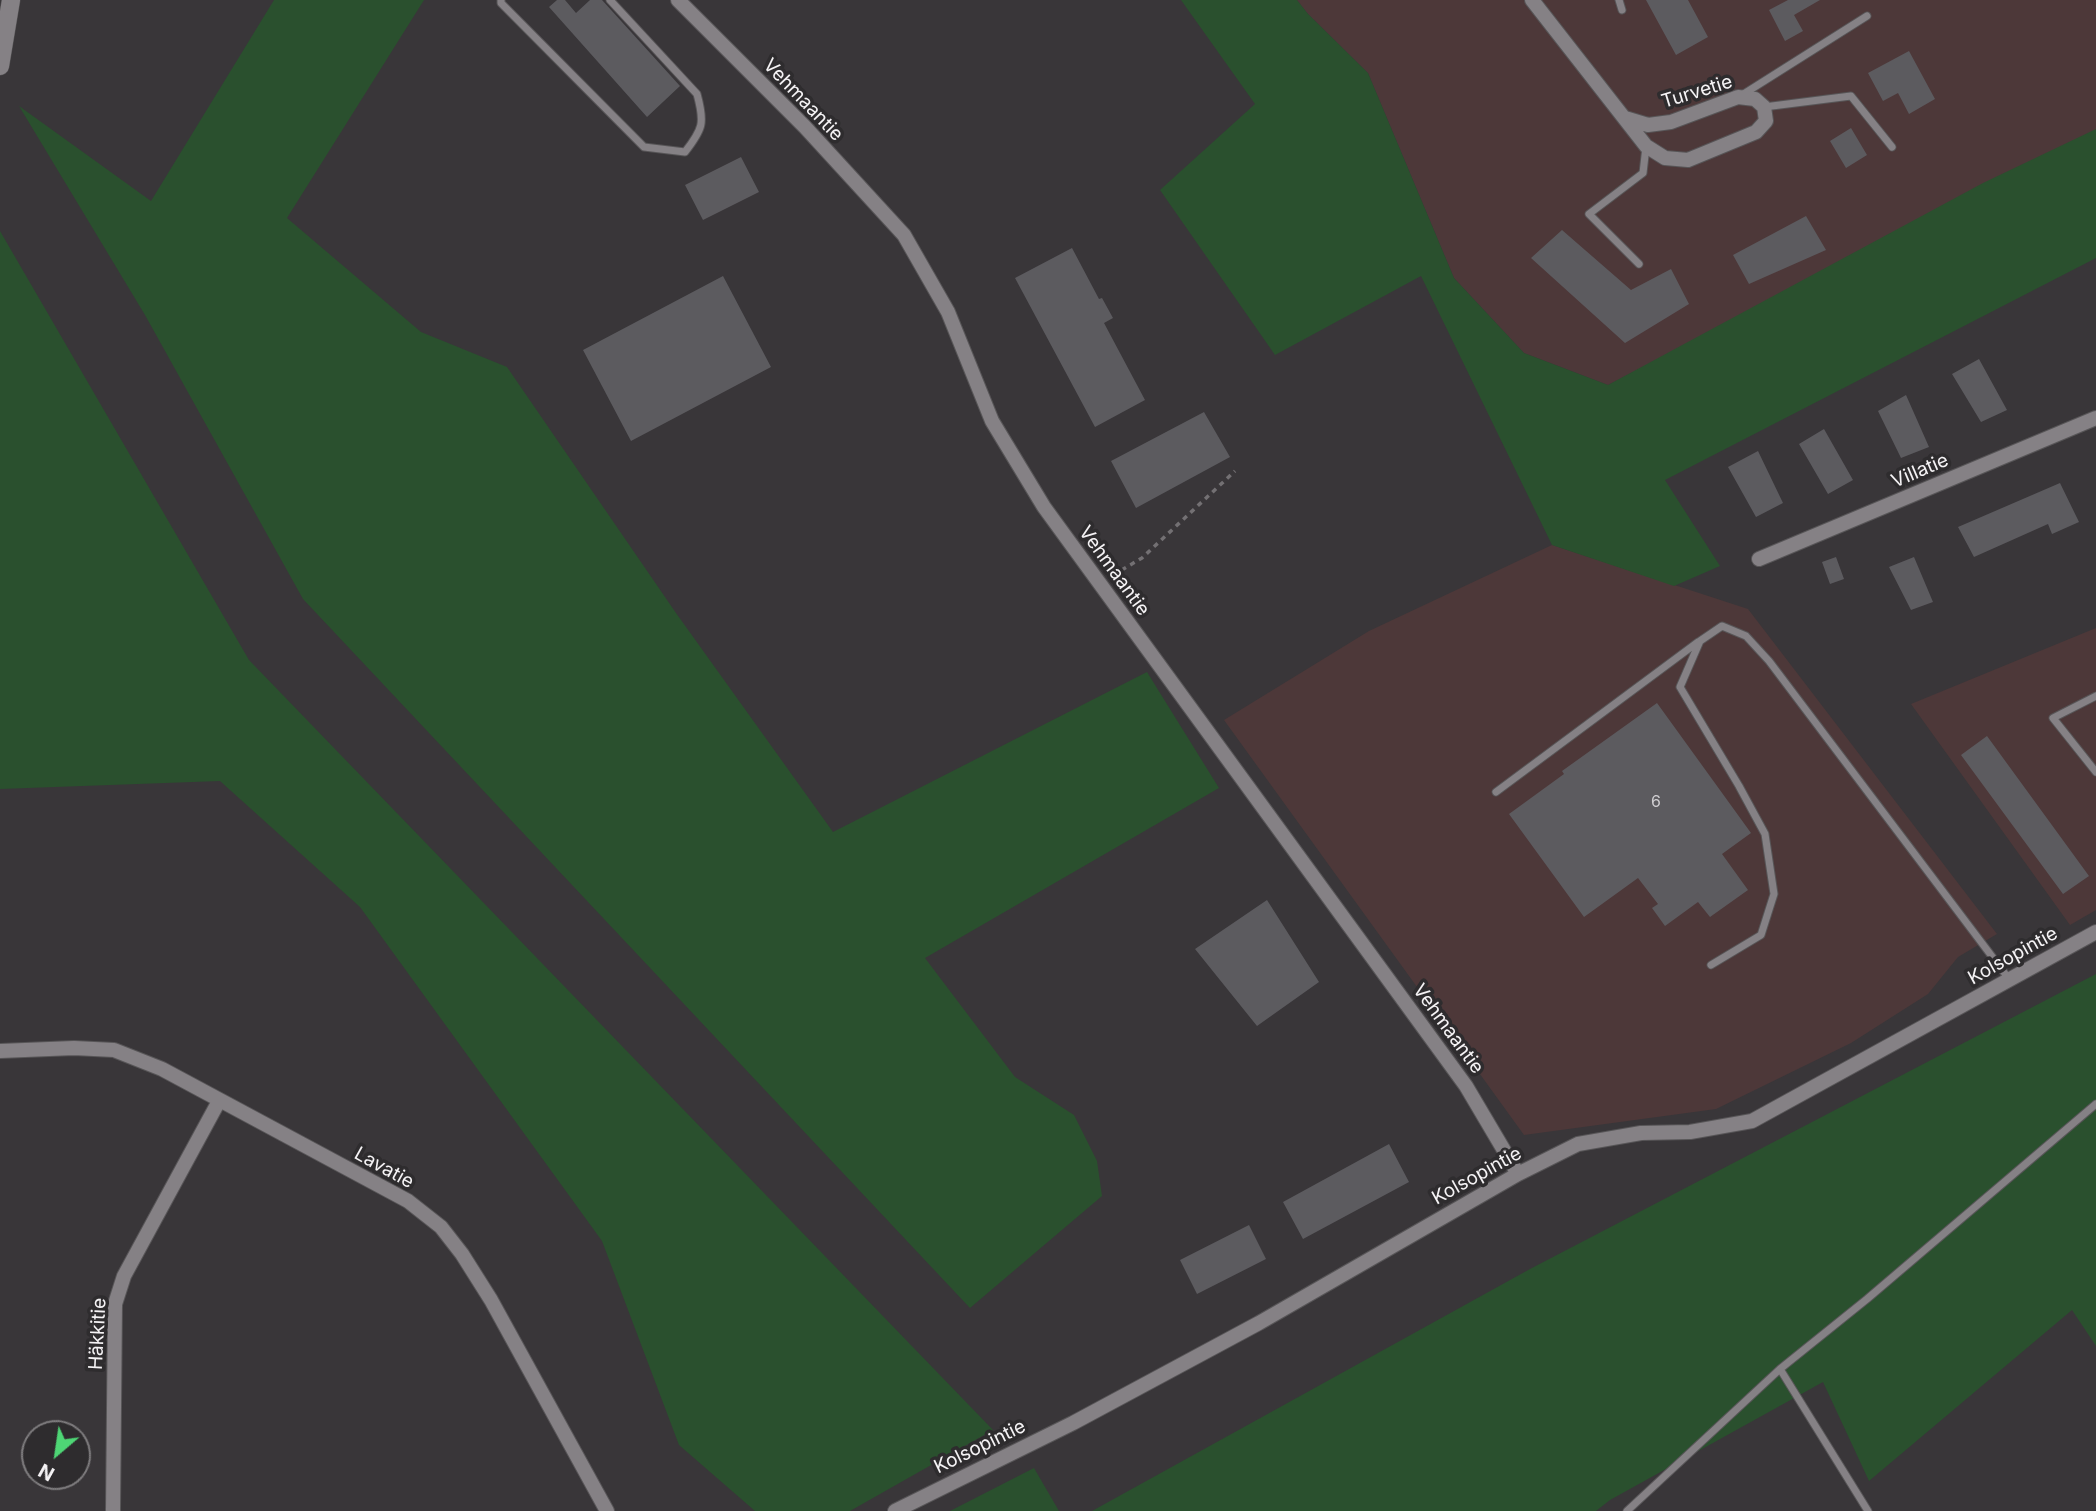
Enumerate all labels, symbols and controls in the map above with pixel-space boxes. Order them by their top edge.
street label: Vehmaantie [758,54,848,146]
street label: Turvetie [1659,70,1735,114]
street label: Villatie [1888,449,1952,493]
street label: Vehmaantie [1074,522,1154,620]
house number: 6 [1651,792,1661,812]
street label: Kolsopintie [1964,922,2062,990]
street label: Vehmaantie [1408,980,1488,1078]
street label: Lavatie [350,1142,418,1194]
street label: Kolsopintie [1428,1142,1526,1210]
street label: Häkkitie [85,1297,111,1371]
street label: Kolsopintie [931,1415,1029,1479]
north arrow [21,1420,91,1490]
text: N [35,1458,58,1486]

